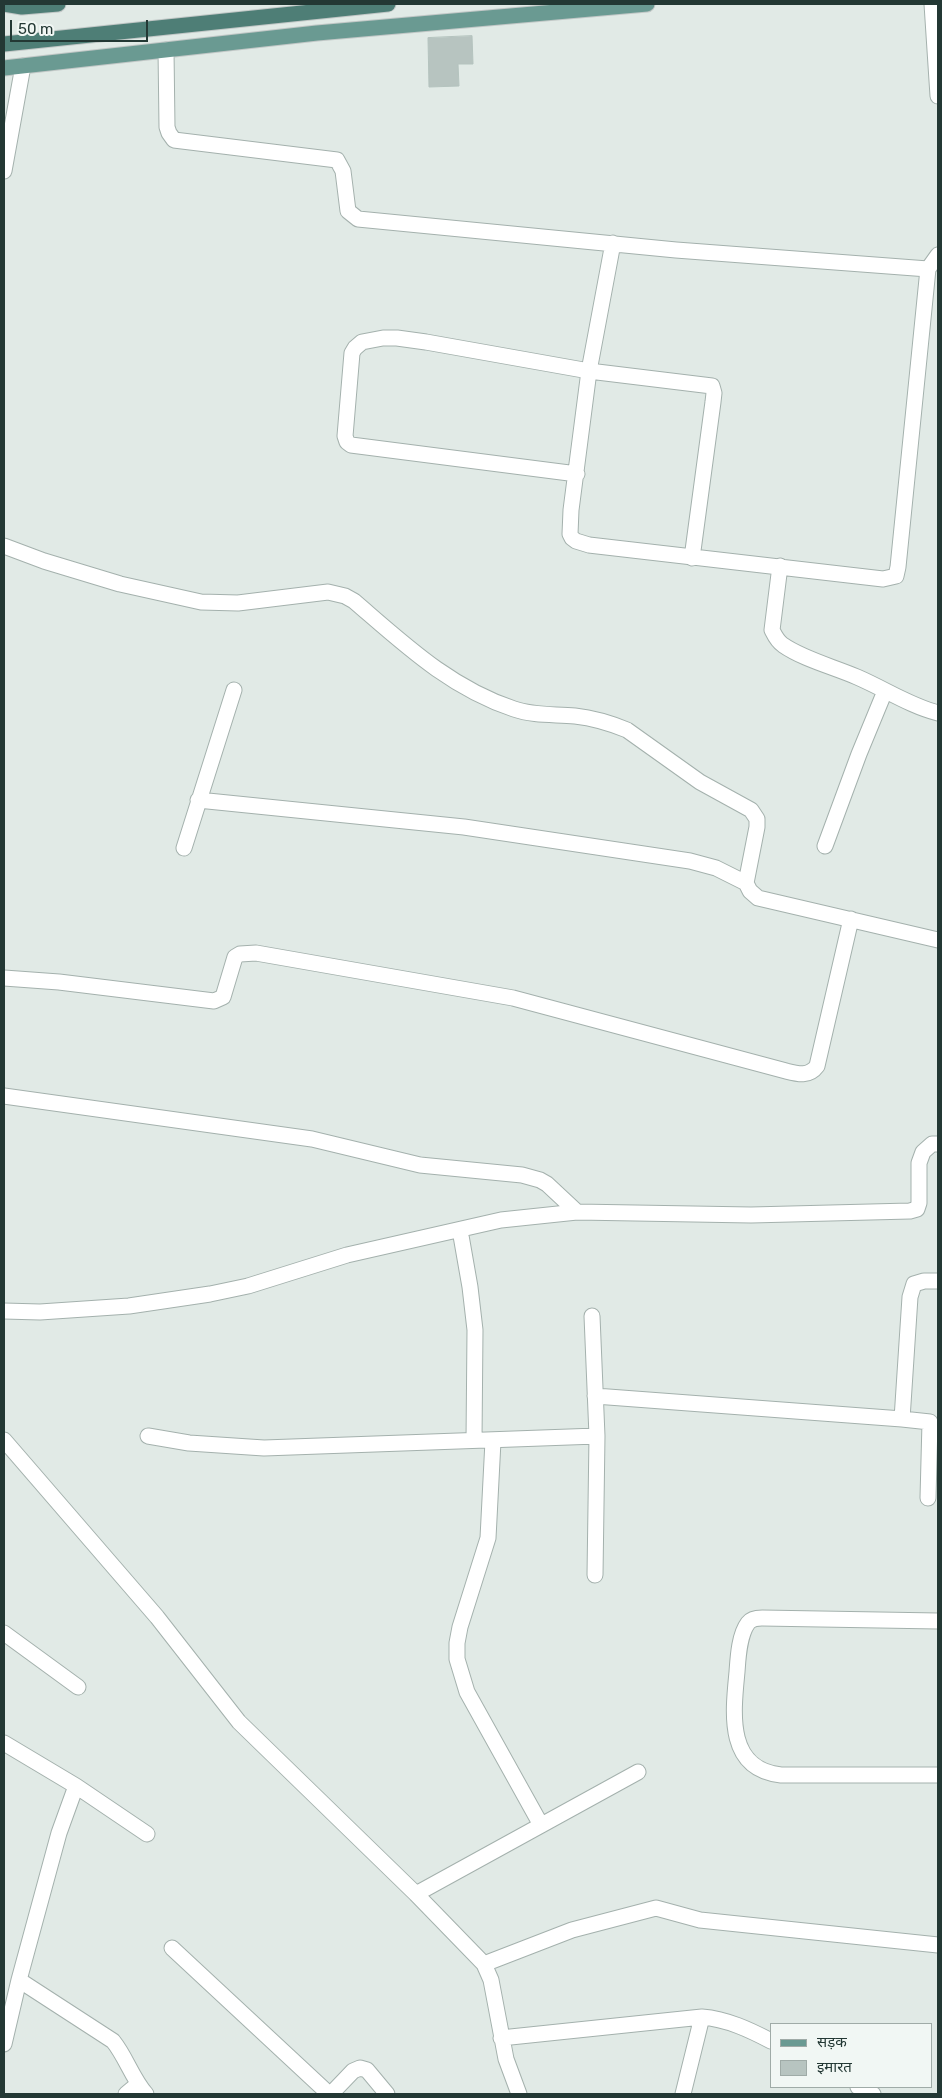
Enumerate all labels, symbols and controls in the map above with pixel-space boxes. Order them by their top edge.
scale bar [12,10,150,42]
text: 50 m [18,20,53,38]
legend [770,2023,932,2088]
text: सड़क [817,2033,847,2051]
text: इमारत [817,2058,852,2076]

